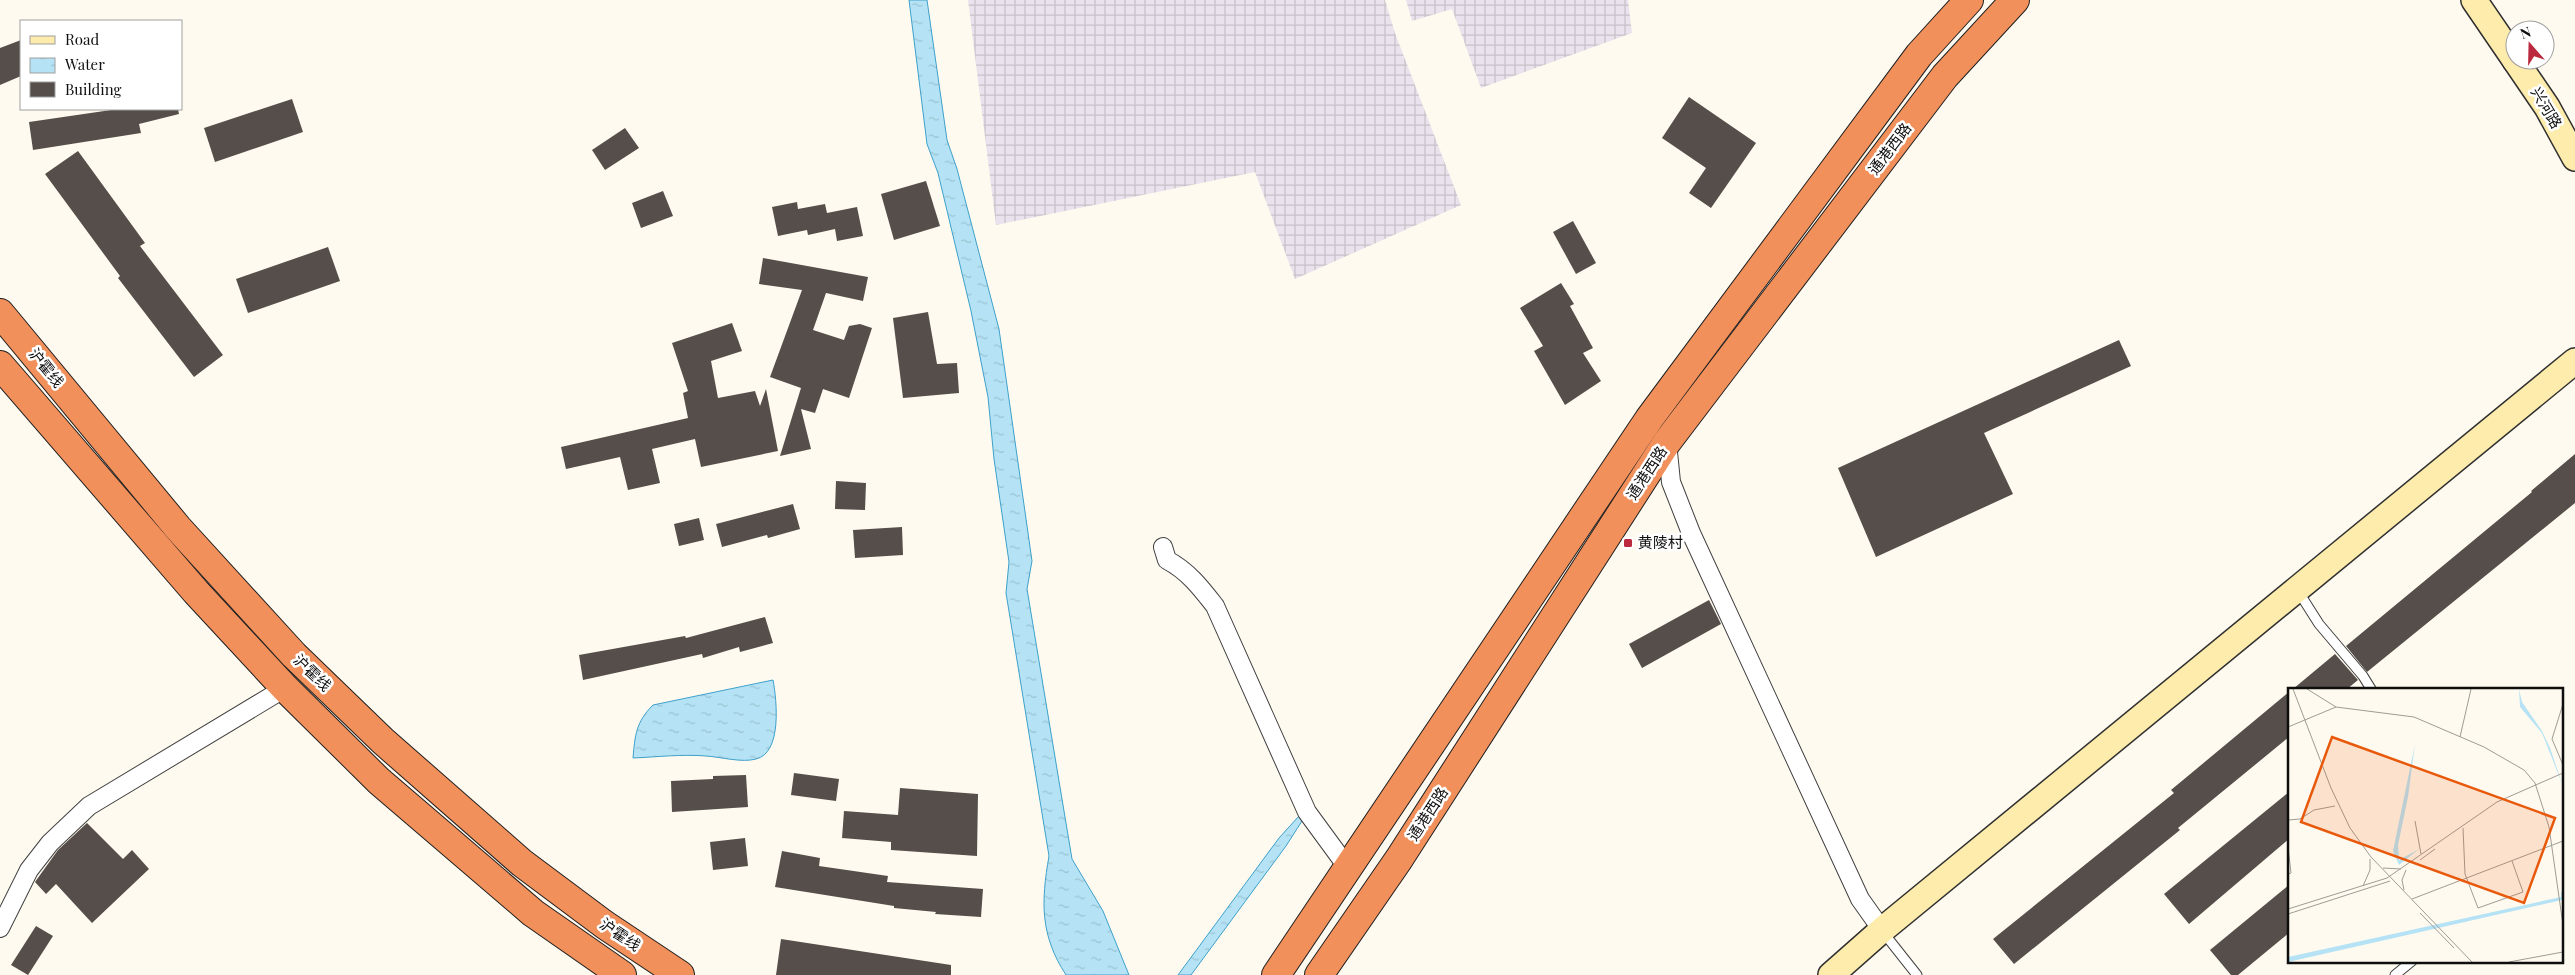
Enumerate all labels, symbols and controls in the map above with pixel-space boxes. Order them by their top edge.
legend [20,20,182,110]
north arrow [2505,20,2555,70]
text: N [2517,22,2533,43]
text: Road [65,29,99,49]
text: Water [64,54,105,74]
text: Building [65,79,122,99]
street label: 兴河路 [2527,83,2567,132]
street label: 通港西路 [1863,118,1915,178]
street label: 沪霍线 [25,344,69,391]
street label: 通港西路 [1621,442,1671,503]
place label: 黄陵村 [1638,532,1683,552]
marker: 黄陵村 [1622,537,1634,549]
street label: 沪霍线 [290,649,336,695]
inset map [2288,688,2562,962]
street label: 通港西路 [1402,783,1452,844]
street label: 沪霍线 [596,913,645,955]

